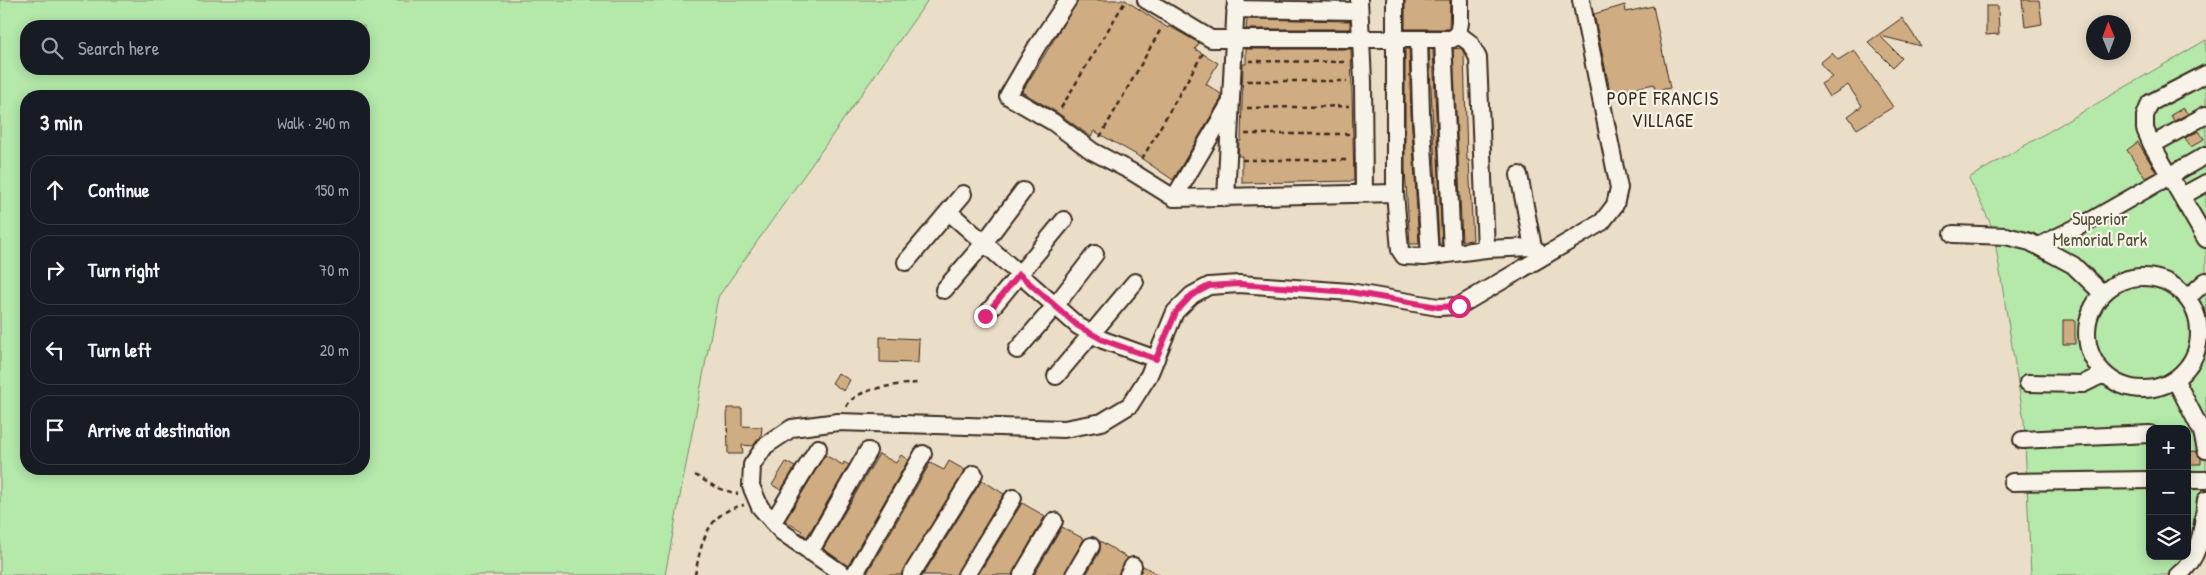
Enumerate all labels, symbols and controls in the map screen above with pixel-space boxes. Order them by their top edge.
north arrow [2086,15,2131,60]
search box [20,20,370,75]
icon: search [38,34,66,62]
text: Search here [78,35,159,61]
district label: POPE FRANCIS VILLAGE [1607,85,1719,133]
text: 3 min [40,108,83,137]
text: Walk · 240 m [277,112,350,134]
icon: ahead [41,176,69,204]
text: Continue [88,177,149,203]
text: 150 m [315,179,349,201]
park label: Superior Memorial Park [2053,206,2148,252]
icon: right [41,256,69,284]
text: Turn right [88,257,159,283]
text: 70 m [319,259,349,281]
route start [1448,295,1471,318]
route end [974,305,997,328]
icon: left [41,336,69,364]
text: Turn left [88,337,151,363]
text: 20 m [320,339,349,361]
icon: arrive [41,416,69,444]
text: Arrive at destination [88,417,230,443]
map controls [2146,425,2191,560]
button: + [2146,425,2191,470]
button: − [2146,470,2191,515]
button: layers [2146,515,2191,560]

